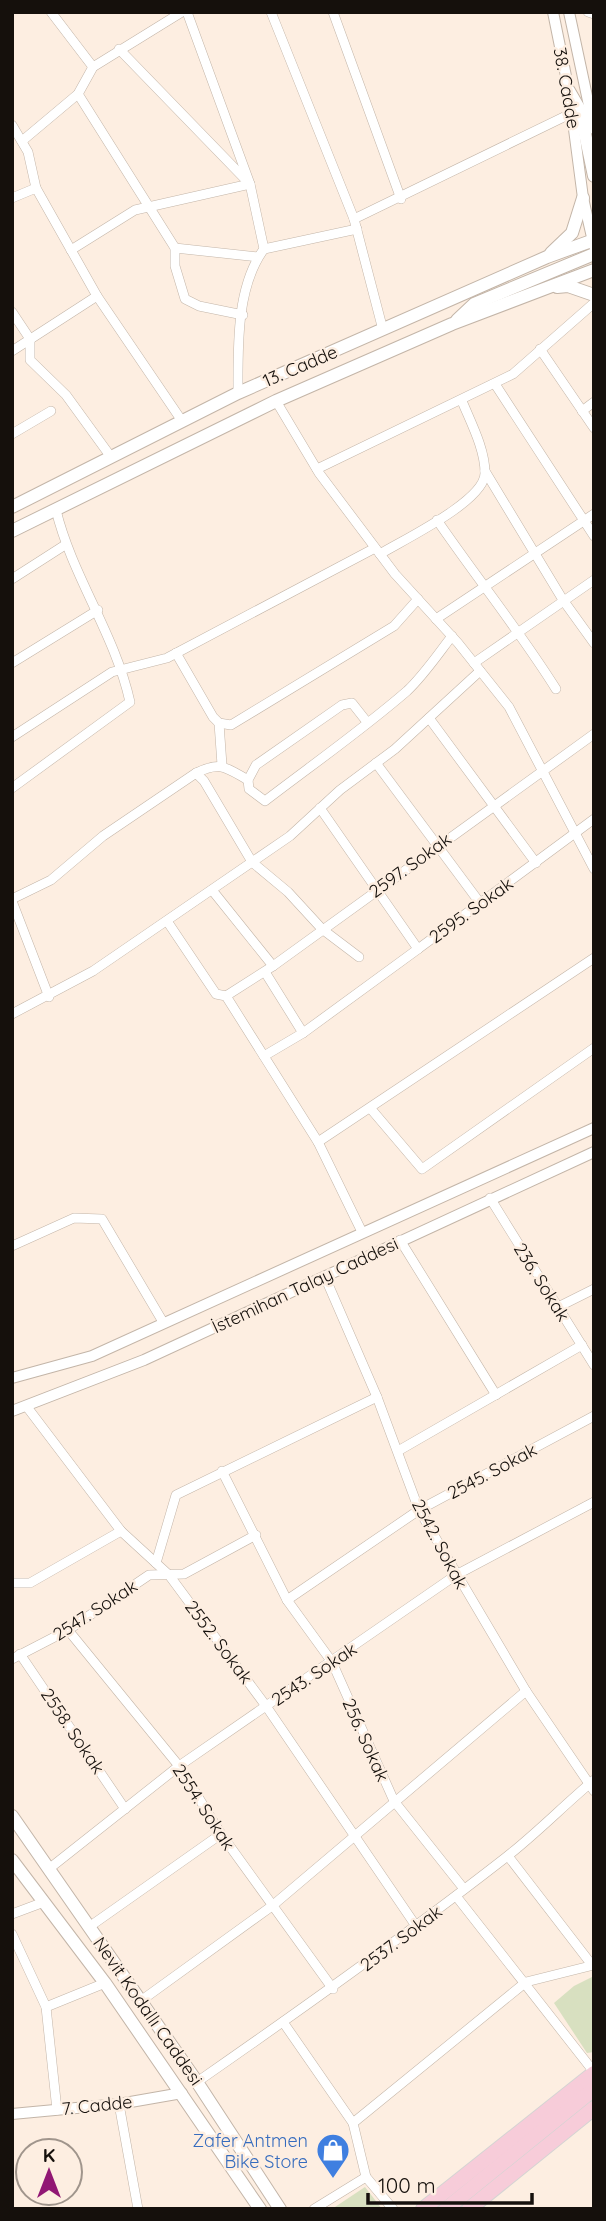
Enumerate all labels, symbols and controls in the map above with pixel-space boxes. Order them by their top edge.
street label: 38. Cadde [549,46,585,130]
street label: 13. Cadde [259,340,341,392]
street label: 2597. Sokak [364,827,456,903]
street label: 2595. Sokak [424,872,518,948]
street label: İstemihan Talay Caddesi [208,1232,402,1338]
street label: 236. Sokak [509,1238,575,1326]
street label: 2545. Sokak [443,1438,541,1504]
street label: 2542. Sokak [407,1495,473,1593]
street label: 2547. Sokak [48,1574,142,1646]
street label: 2552. Sokak [180,1596,258,1688]
street label: 2543. Sokak [267,1637,361,1711]
street label: 2558. Sokak [36,1684,110,1778]
street label: 256. Sokak [337,1695,395,1785]
street label: 2554. Sokak [168,1759,240,1855]
street label: 2537. Sokak [356,1900,446,1976]
street label: Nevit Kodallı Caddesi [88,1932,208,2090]
street label: 7. Cadde [61,2090,133,2120]
place label: Zafer Antmen Bike Store [193,2129,308,2173]
shop icon: Zafer Antmen Bike Store [314,2131,352,2180]
north arrow [14,2137,84,2207]
text: K [43,2143,55,2167]
scale bar [368,2162,532,2206]
text: 100 m [378,2172,436,2198]

